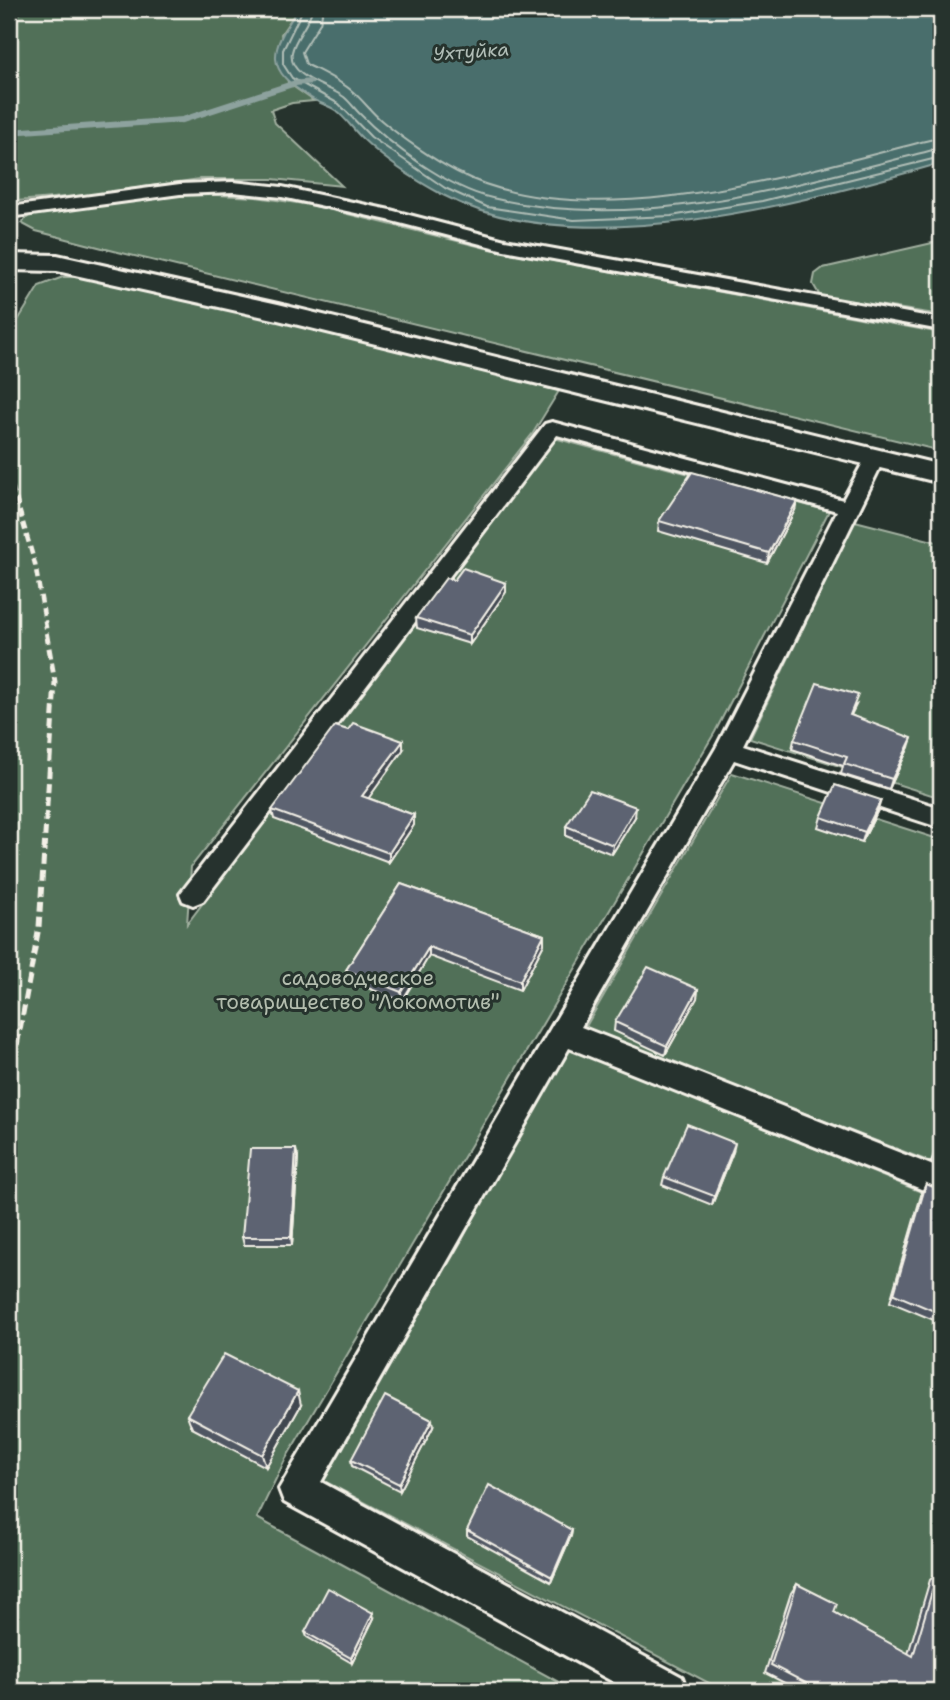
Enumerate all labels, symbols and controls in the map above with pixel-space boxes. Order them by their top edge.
water label: Ухтуйка [432,36,510,67]
park label: садоводческое товарищество "Локомотив" [216,964,500,1016]

